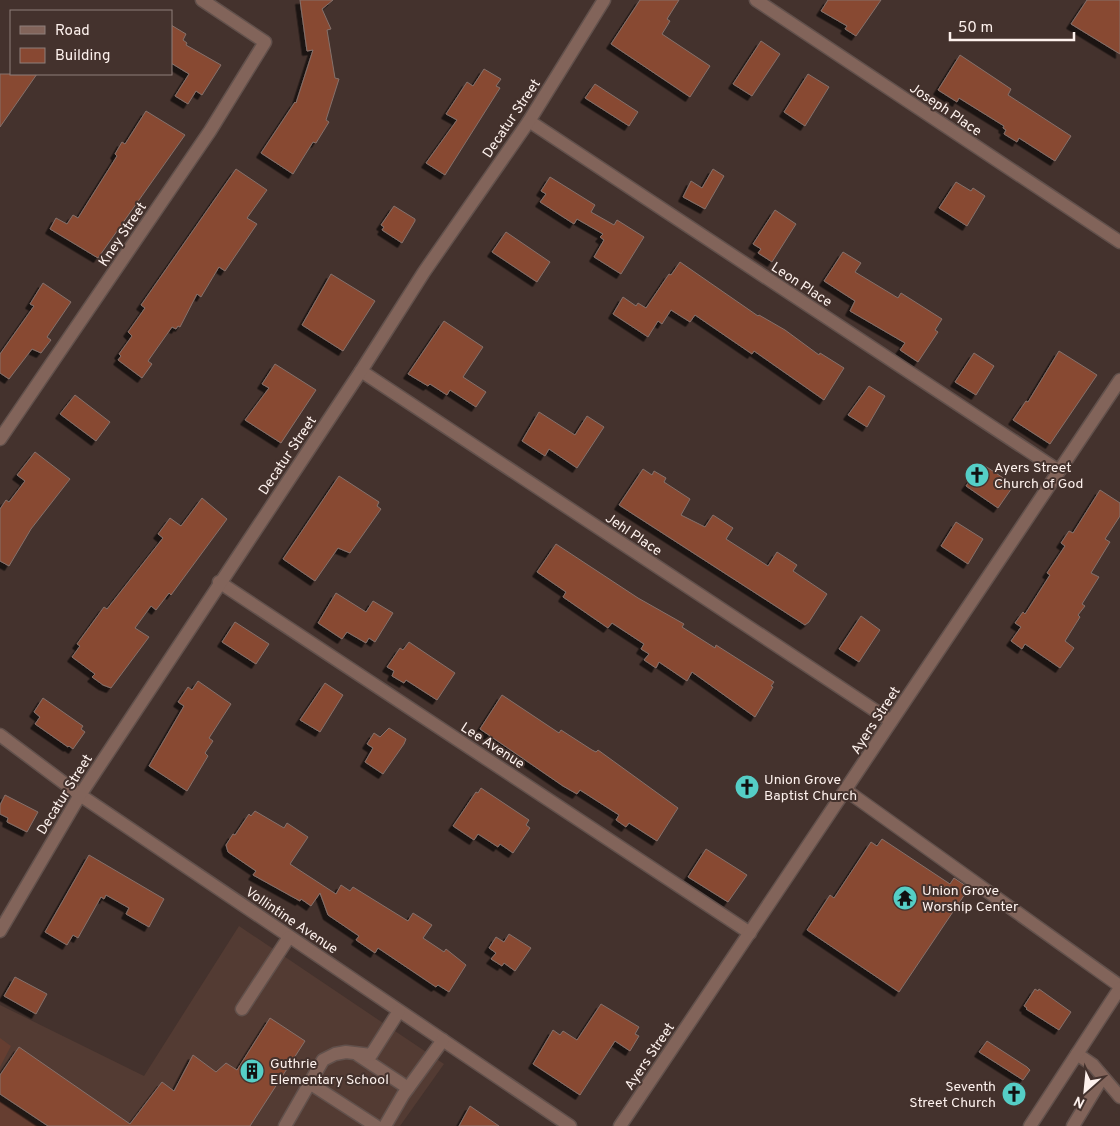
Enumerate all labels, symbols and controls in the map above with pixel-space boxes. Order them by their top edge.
legend [10,10,172,75]
scale bar [950,10,1074,42]
text: 50 m [958,19,993,38]
text: Road [55,22,90,41]
text: Building [55,47,110,66]
street label: Decatur Street [480,76,545,161]
street label: Joseph Place [906,80,984,141]
street label: Kney Street [96,199,151,270]
street label: Leon Place [768,259,835,311]
street label: Decatur Street [256,413,321,498]
place label: Ayers Street Church of God [994,460,1083,493]
church icon: Ayers Street Church of God [964,462,990,488]
street label: Jehl Place [602,510,665,560]
street label: Ayers Street [848,684,904,758]
street label: Lee Avenue [457,719,527,773]
street label: Decatur Street [34,752,97,838]
place label: Union Grove Baptist Church [764,772,857,805]
church icon: Union Grove Baptist Church [734,774,760,800]
place label: Union Grove Worship Center [922,883,1019,916]
street label: Vollintine Avenue [242,884,341,958]
temple icon: Union Grove Worship Center [892,885,918,911]
street label: Ayers Street [622,1020,679,1094]
place label: Guthrie Elementary School [270,1056,389,1089]
building icon: Guthrie Elementary School [239,1058,265,1084]
north arrow [1060,1066,1110,1116]
place label: Seventh Street Church [909,1079,996,1112]
church icon: Seventh Street Church [1001,1081,1027,1107]
text: N [1071,1091,1088,1111]

